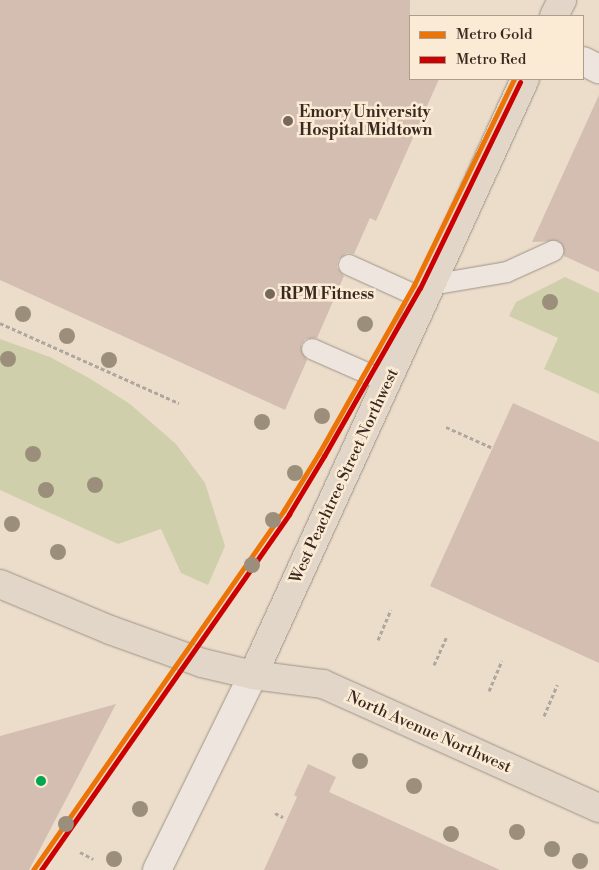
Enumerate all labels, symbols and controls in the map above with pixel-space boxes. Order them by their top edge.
legend [409,15,584,80]
text: Metro Gold [456,25,532,44]
text: Metro Red [456,50,526,69]
place label: Emory University Hospital Midtown [299,102,432,140]
marker: Emory University Hospital Midtown [281,114,295,128]
place label: RPM Fitness [280,284,374,304]
marker: RPM Fitness [264,288,276,300]
street label: West Peachtree Street Northwest [286,365,402,587]
street label: North Avenue Northwest [344,687,514,777]
unlabelled marker [36,776,46,786]

